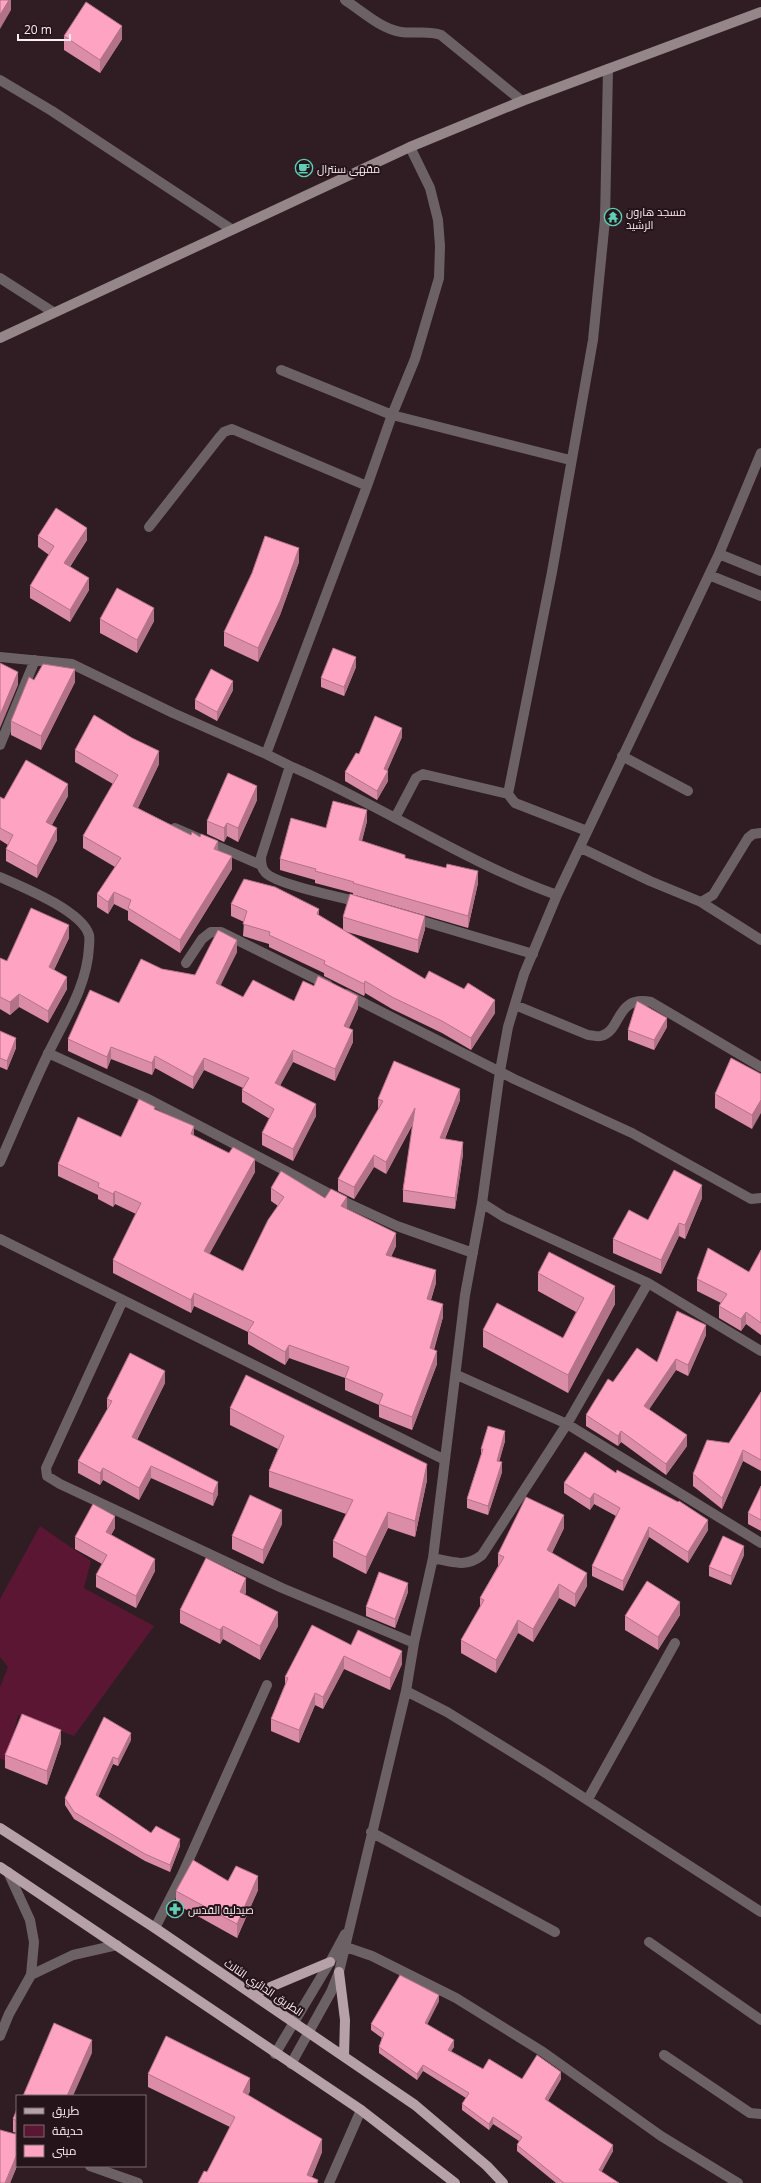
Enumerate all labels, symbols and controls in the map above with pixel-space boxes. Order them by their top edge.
scale bar [18,16,70,42]
text: 20 m [24,21,52,38]
cafe icon: مقهى سنترال [294,158,314,178]
place label: مقهى سنترال [317,161,380,176]
place label: مسجد هارون الرشيد [626,204,686,232]
temple icon: مسجد هارون الرشيد [603,207,623,227]
pharmacy icon: صيدلية القدس [165,1899,185,1919]
place label: صيدلية القدس [188,1902,254,1917]
street label: الطريق الدائري الثالث [220,1955,306,2021]
legend [16,2095,146,2167]
text: طريق [52,2102,80,2119]
text: حديقة [52,2122,83,2139]
text: مبنى [52,2142,77,2159]

